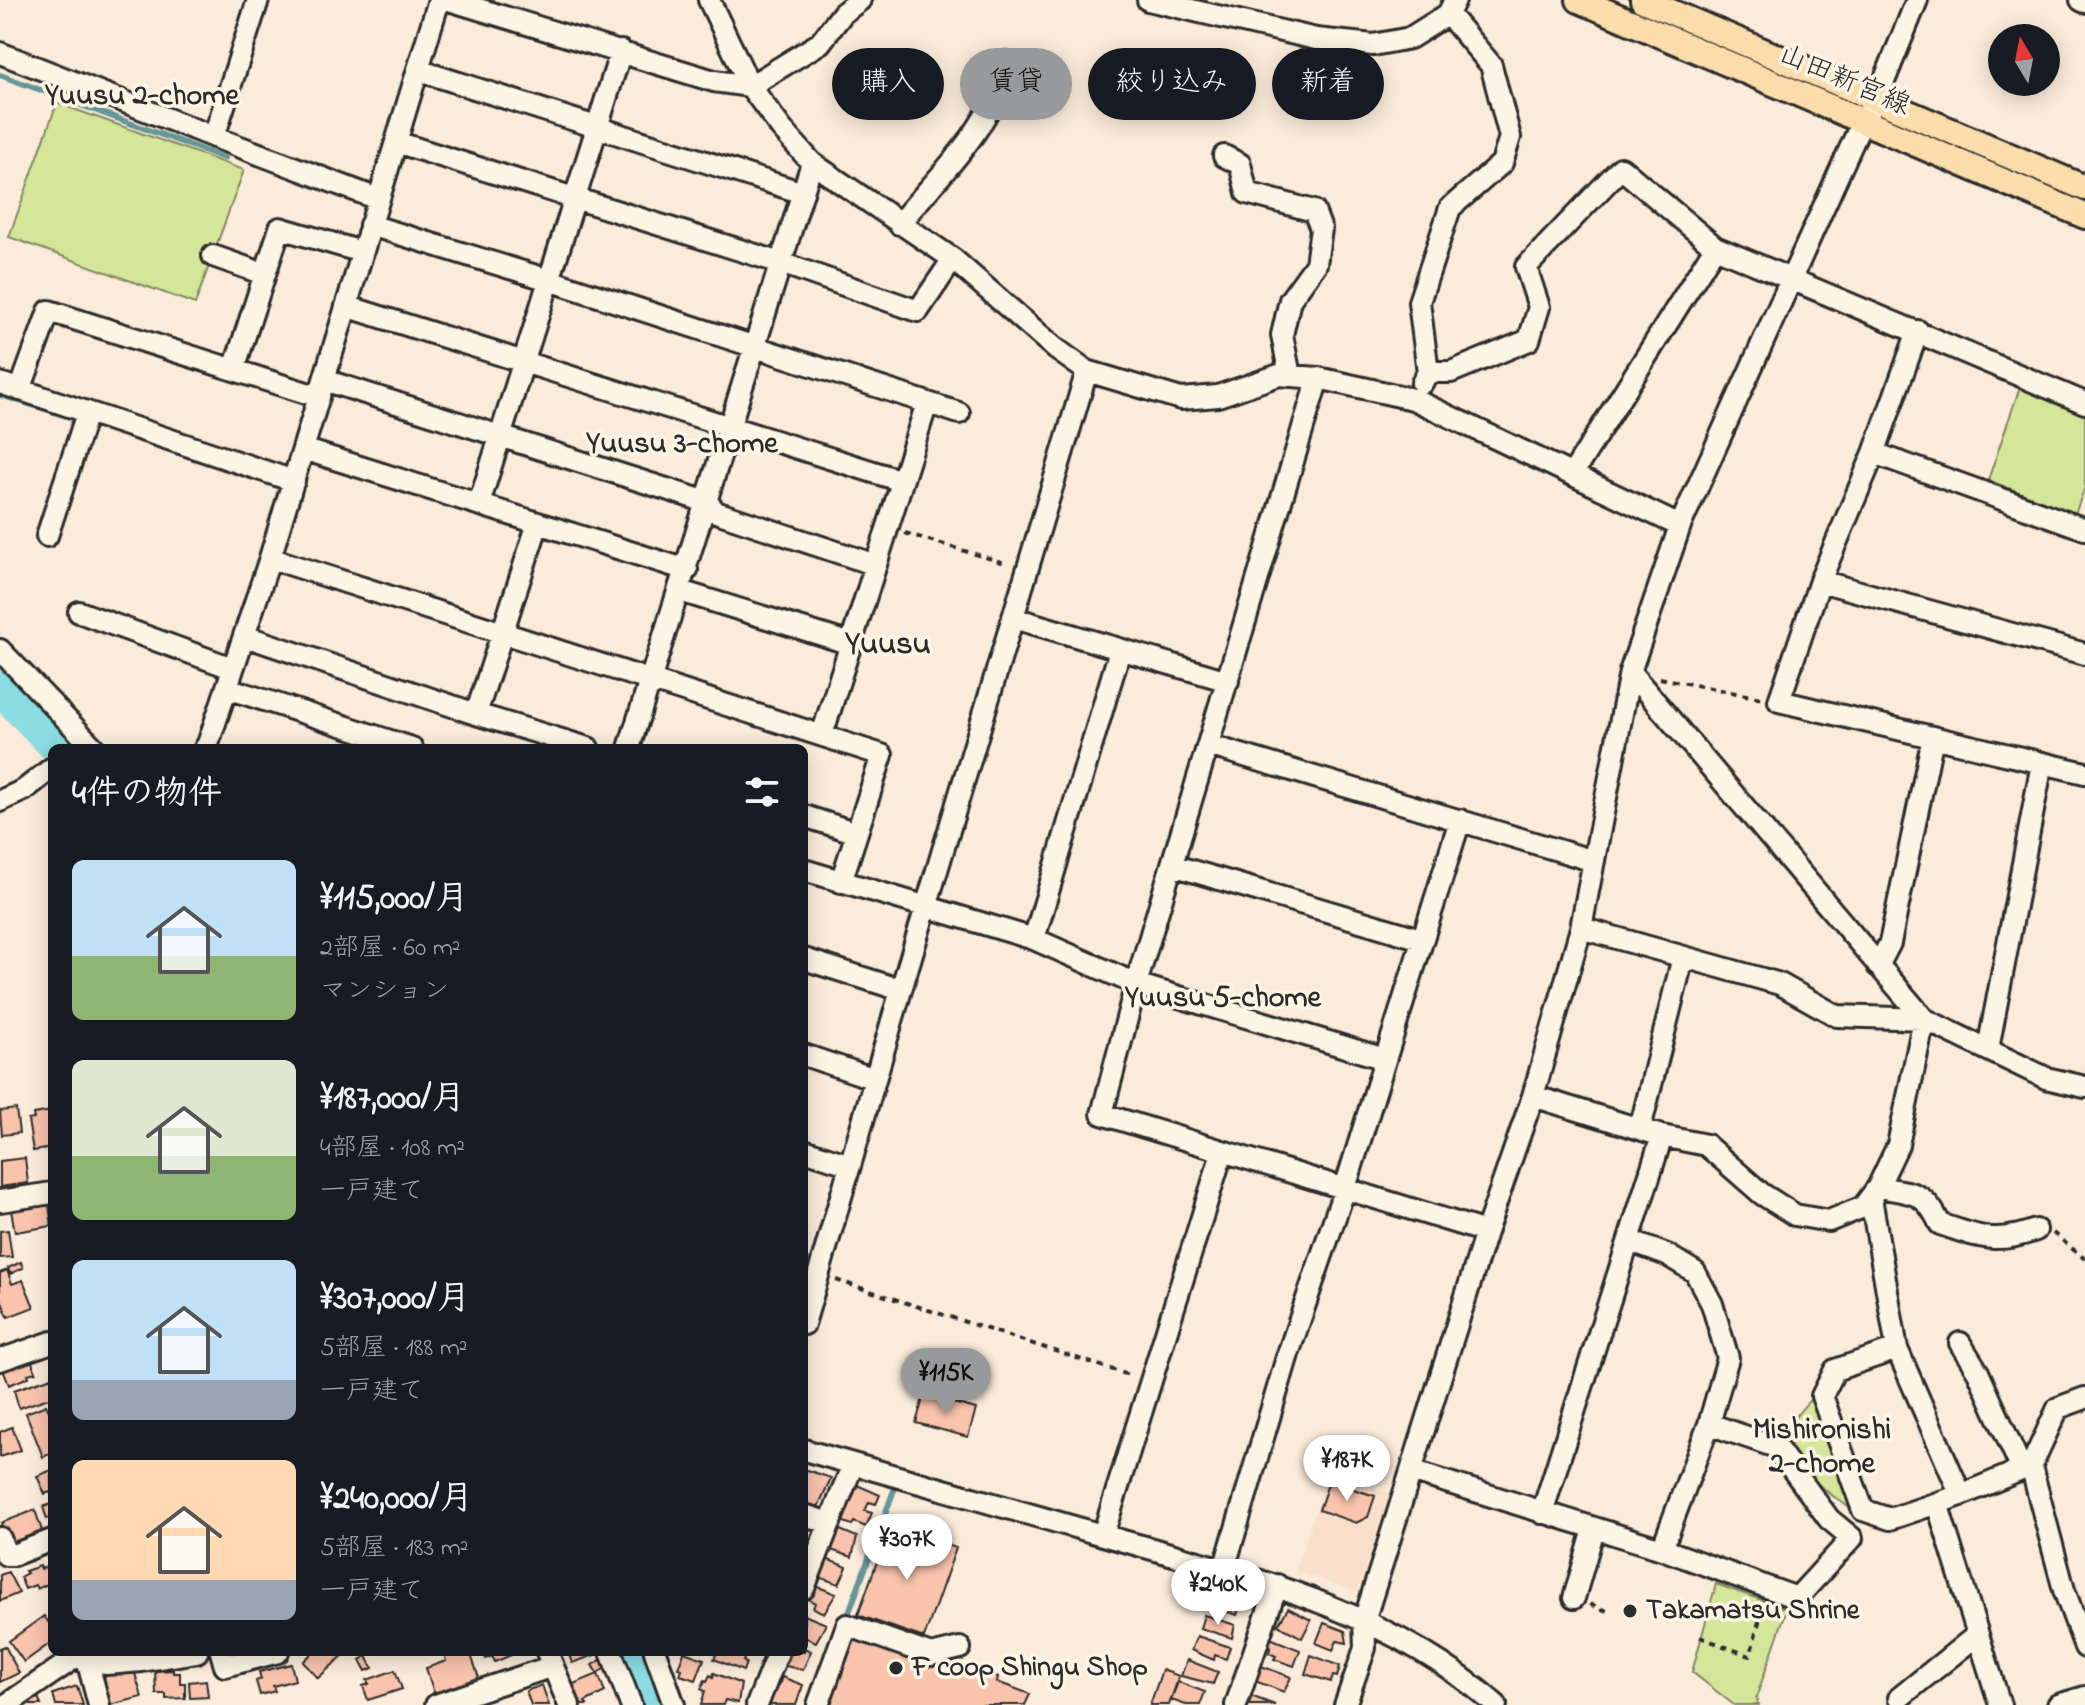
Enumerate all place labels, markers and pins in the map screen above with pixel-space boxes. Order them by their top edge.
pin: ¥115K [890,1348,1002,1416]
pin: ¥187K [1291,1435,1403,1503]
pin: ¥307K [851,1514,963,1582]
pin: ¥240K [1162,1559,1274,1627]
place label: Takamatsu Shrine [1646,1591,1861,1632]
marker: Takamatsu Shrine [1621,1602,1639,1620]
place label: F coop Shingu Shop [910,1648,1148,1690]
marker: F coop Shingu Shop [887,1659,905,1677]

